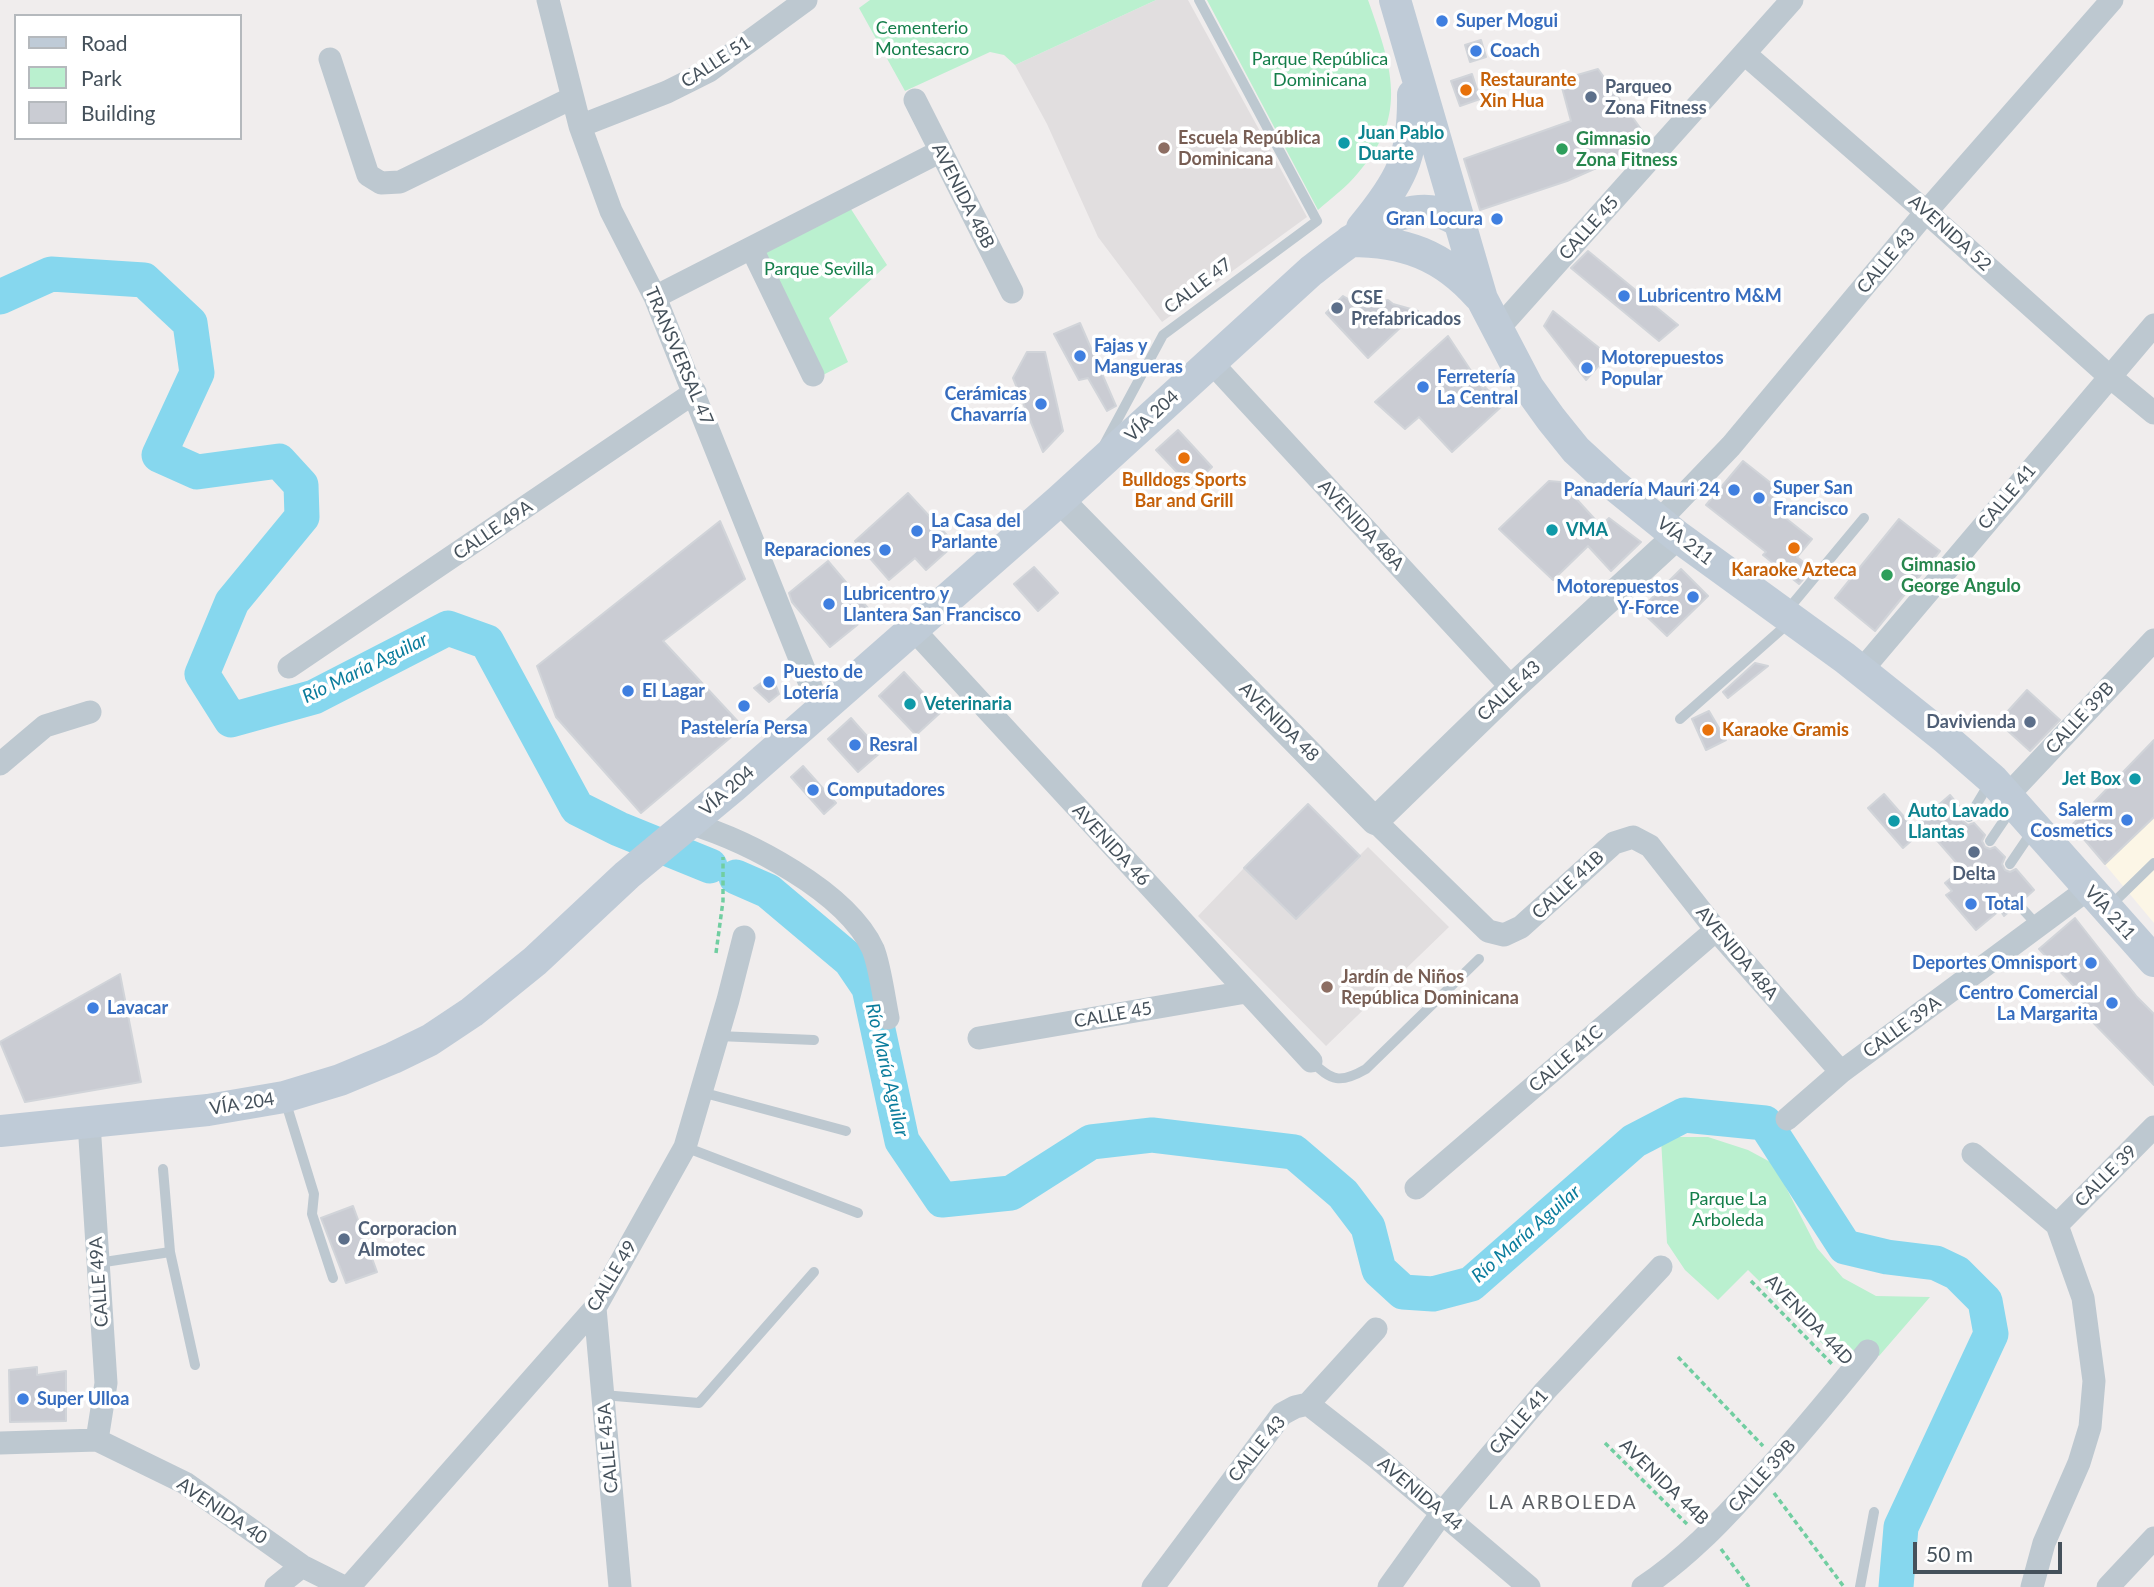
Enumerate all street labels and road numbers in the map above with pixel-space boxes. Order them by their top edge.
street label: CALLE 51 [677,32,755,92]
street label: AVENIDA 48B [927,140,999,252]
street label: AVENIDA 52 [1904,190,1996,276]
street label: CALLE 45 [1555,192,1623,264]
street label: CALLE 43 [1852,224,1920,298]
street label: CALLE 47 [1160,254,1236,318]
street label: TRANSVERSAL 47 [640,284,718,428]
street label: VÍA 204 [1121,386,1183,446]
street label: CALLE 41 [1973,460,2041,534]
street label: AVENIDA 48A [1314,475,1408,575]
street label: CALLE 49A [449,496,537,564]
street label: VÍA 211 [1653,512,1717,570]
street label: CALLE 43 [1473,656,1545,726]
street label: AVENIDA 48 [1235,678,1323,766]
street label: CALLE 39B [2041,678,2119,758]
street label: VÍA 204 [695,761,759,821]
street label: AVENIDA 46 [1068,800,1154,890]
street label: CALLE 41B [1528,846,1608,924]
street label: VÍA 211 [2080,881,2140,945]
street label: AVENIDA 48A [1692,902,1782,1004]
street label: CALLE 39A [1859,992,1945,1062]
street label: CALLE 45 [1072,998,1154,1032]
street label: CALLE 41C [1525,1021,1607,1097]
street label: VÍA 204 [208,1088,276,1120]
street label: CALLE 39 [2071,1141,2141,1211]
street label: CALLE 49A [85,1236,113,1328]
street label: CALLE 49 [583,1237,641,1315]
street label: AVENIDA 44D [1760,1270,1858,1370]
street label: CALLE 41 [1485,1385,1553,1459]
street label: CALLE 45A [593,1402,623,1494]
street label: CALLE 43 [1224,1412,1290,1486]
street label: AVENIDA 44B [1615,1434,1713,1530]
street label: CALLE 39B [1724,1435,1800,1517]
street label: AVENIDA 44 [1373,1452,1467,1536]
street label: AVENIDA 40 [173,1473,271,1549]

